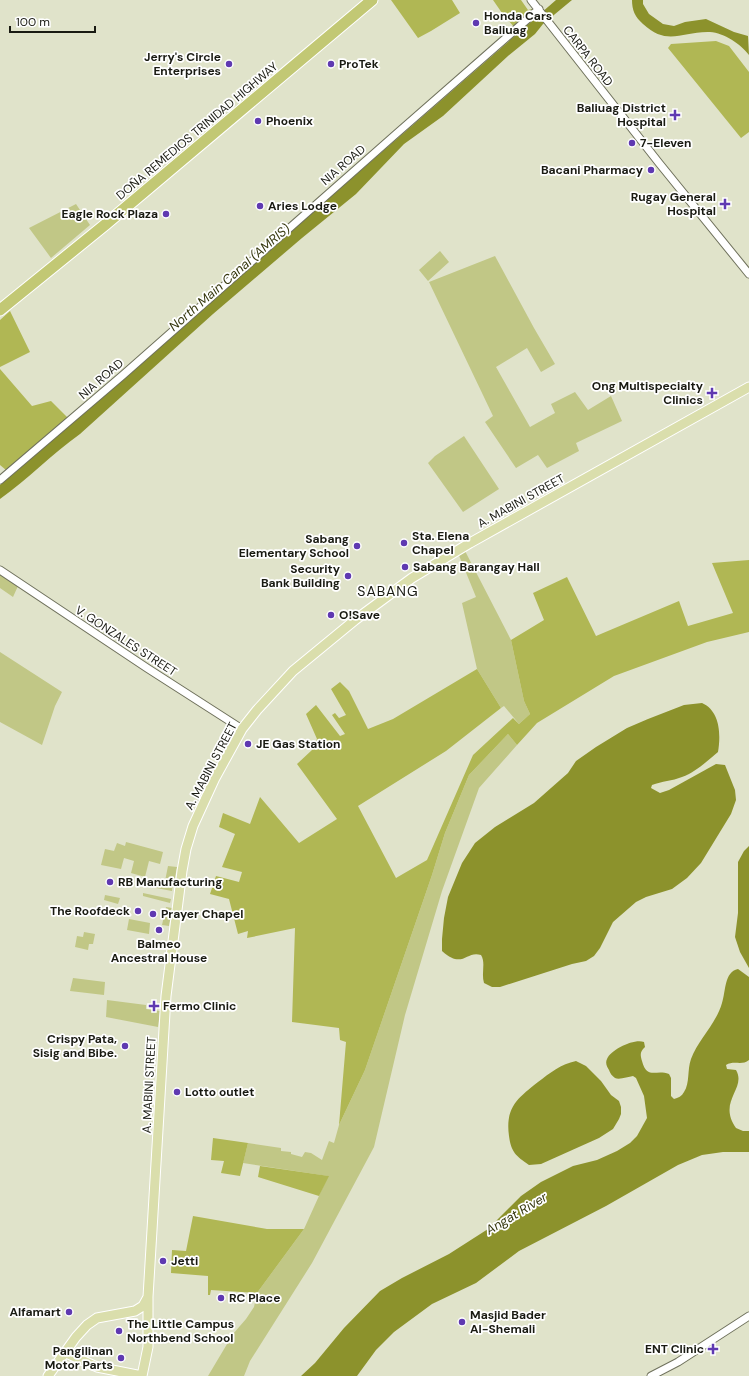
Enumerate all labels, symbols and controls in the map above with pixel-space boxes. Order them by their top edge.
scale bar [10,8,95,34]
place label: Honda Cars Baliuag [484,8,552,38]
text: 100 m [16,14,50,30]
marker: Honda Cars Baliuag [471,18,481,28]
street label: CARPA ROAD [559,22,617,90]
place label: Jerry's Circle Enterprises [144,49,221,79]
place label: ProTek [339,56,379,72]
street label: DOÑA REMEDIOS TRINIDAD HIGHWAY [113,59,281,203]
marker: Jerry's Circle Enterprises [224,59,234,69]
marker: ProTek [326,59,336,69]
place label: Baliuag District Hospital [577,100,666,130]
marker: Baliuag District Hospital [669,109,681,121]
place label: Phoenix [266,113,313,129]
marker: Phoenix [253,116,263,126]
place label: 7-Eleven [640,135,692,151]
marker: 7-Eleven [627,138,637,148]
street label: NIA ROAD [317,141,369,189]
place label: Bacani Pharmacy [541,162,644,178]
marker: Bacani Pharmacy [646,165,656,175]
place label: Rugay General Hospital [631,189,716,219]
place label: Aries Lodge [268,198,337,214]
marker: Rugay General Hospital [719,198,731,210]
marker: Aries Lodge [255,201,265,211]
place label: Eagle Rock Plaza [61,206,158,222]
marker: Eagle Rock Plaza [161,209,171,219]
water label: North Main Canal (AMRIS) [165,220,294,335]
street label: NIA ROAD [75,355,127,403]
place label: Ong Multispecialty Clinics [592,378,704,408]
marker: Ong Multispecialty Clinics [706,387,718,399]
street label: A. MABINI STREET [475,470,567,531]
place label: Sta. Elena Chapel [412,528,469,558]
place label: Sabang Elementary School [239,531,349,561]
marker: Sta. Elena Chapel [399,538,409,548]
marker: Sabang Elementary School [352,541,362,551]
place label: Sabang Barangay Hall [413,559,540,575]
place label: Security Bank Building [261,561,341,591]
marker: Sabang Barangay Hall [400,562,410,572]
marker: Security Bank Building [343,571,353,581]
district label: SABANG [357,582,419,600]
street label: V. GONZALES STREET [72,602,180,680]
place label: O!Save [339,607,380,623]
marker: O!Save [326,610,336,620]
street label: A. MABINI STREET [181,719,241,813]
place label: JE Gas Station [256,736,341,752]
marker: JE Gas Station [243,739,253,749]
place label: RB Manufacturing [118,874,222,890]
marker: RB Manufacturing [105,877,115,887]
place label: The Roofdeck [50,903,130,919]
marker: The Roofdeck [133,906,143,916]
place label: Prayer Chapel [161,906,243,922]
marker: Prayer Chapel [148,909,158,919]
marker: Balmeo Ancestral House [154,925,164,935]
place label: Balmeo Ancestral House [111,936,207,966]
place label: Fermo Clinic [163,998,236,1014]
marker: Fermo Clinic [148,1000,160,1012]
place label: Crispy Pata, Sisig and Bibe. [33,1031,117,1061]
street label: A. MABINI STREET [138,1036,160,1134]
marker: Crispy Pata, Sisig and Bibe. [120,1041,130,1051]
place label: Lotto outlet [185,1084,254,1100]
marker: Lotto outlet [172,1087,182,1097]
water label: Angat River [481,1188,551,1239]
place label: Jetti [171,1253,198,1269]
marker: Jetti [158,1256,168,1266]
place label: RC Place [229,1290,280,1306]
marker: RC Place [216,1293,226,1303]
place label: Alfamart [10,1304,61,1320]
marker: Alfamart [64,1307,74,1317]
place label: Masjid Bader Al-Shemali [470,1307,546,1337]
place label: The Little Campus Northbend School [127,1316,234,1346]
marker: Masjid Bader Al-Shemali [457,1317,467,1327]
marker: The Little Campus Northbend School [114,1326,124,1336]
place label: ENT Clinic [645,1341,704,1357]
place label: Pangilinan Motor Parts [45,1343,113,1373]
marker: ENT Clinic [707,1343,719,1355]
marker: Pangilinan Motor Parts [116,1353,126,1363]

